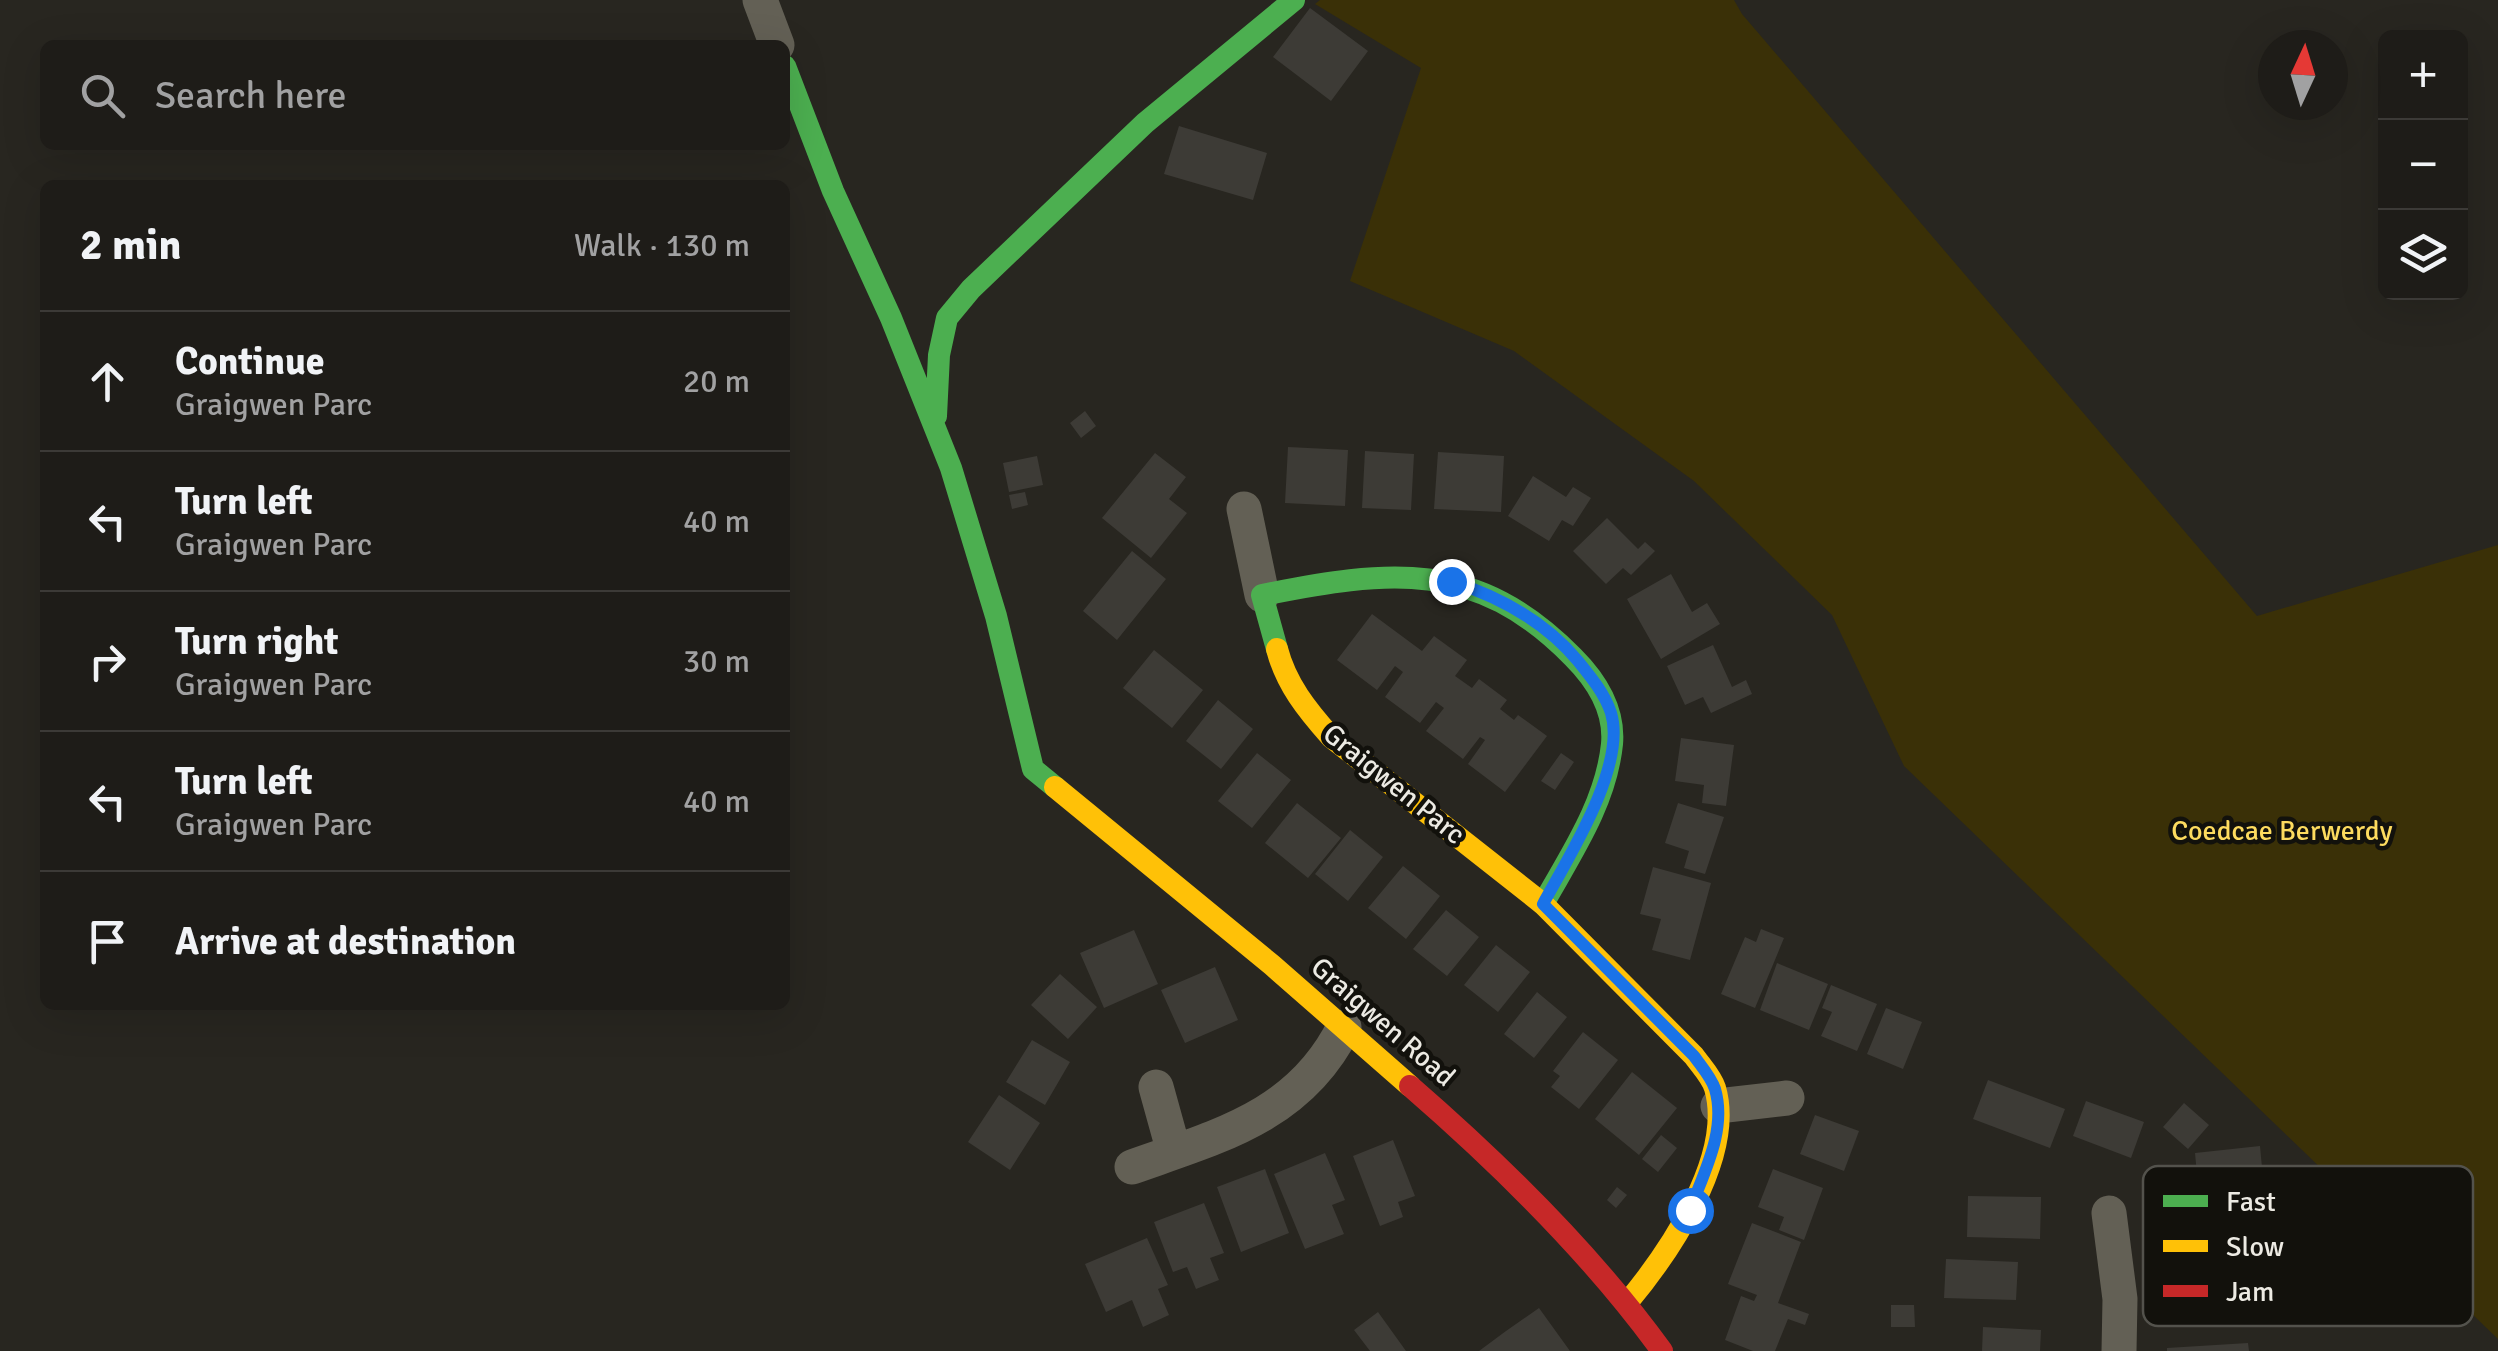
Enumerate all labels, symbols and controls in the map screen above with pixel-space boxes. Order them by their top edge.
north arrow [2258,30,2348,120]
map controls [2378,30,2468,300]
button: + [2378,30,2468,120]
search box [40,40,790,150]
icon: search [75,68,130,123]
text: Search here [155,72,347,119]
button: − [2378,120,2468,210]
button: layers [2378,210,2468,300]
text: 2 min [80,220,181,271]
text: Walk · 130 m [574,226,750,265]
text: Continue [175,338,325,385]
icon: ahead [80,354,135,409]
text: 20 m [683,362,750,401]
text: Graigwen Parc [175,385,372,424]
text: Turn left [175,478,313,525]
icon: left [80,494,135,549]
text: 40 m [683,502,750,541]
text: Graigwen Parc [175,525,372,564]
route end [1429,559,1475,605]
text: Turn right [175,618,339,665]
icon: right [80,634,135,689]
text: 30 m [683,642,750,681]
text: Graigwen Parc [175,665,372,704]
street label: Graigwen Parc [1316,717,1472,851]
text: Turn left [175,758,313,805]
icon: left [80,774,135,829]
text: 40 m [683,782,750,821]
text: Graigwen Parc [175,805,372,844]
park label: Coedcae Berwerdy [2171,814,2393,848]
icon: arrive [80,914,135,969]
text: Arrive at destination [175,918,516,965]
street label: Graigwen Road [1304,950,1462,1094]
legend [2143,1166,2473,1326]
text: Fast [2226,1185,2276,1219]
route start [1668,1188,1714,1234]
text: Slow [2226,1230,2284,1264]
text: Jam [2226,1275,2274,1309]

